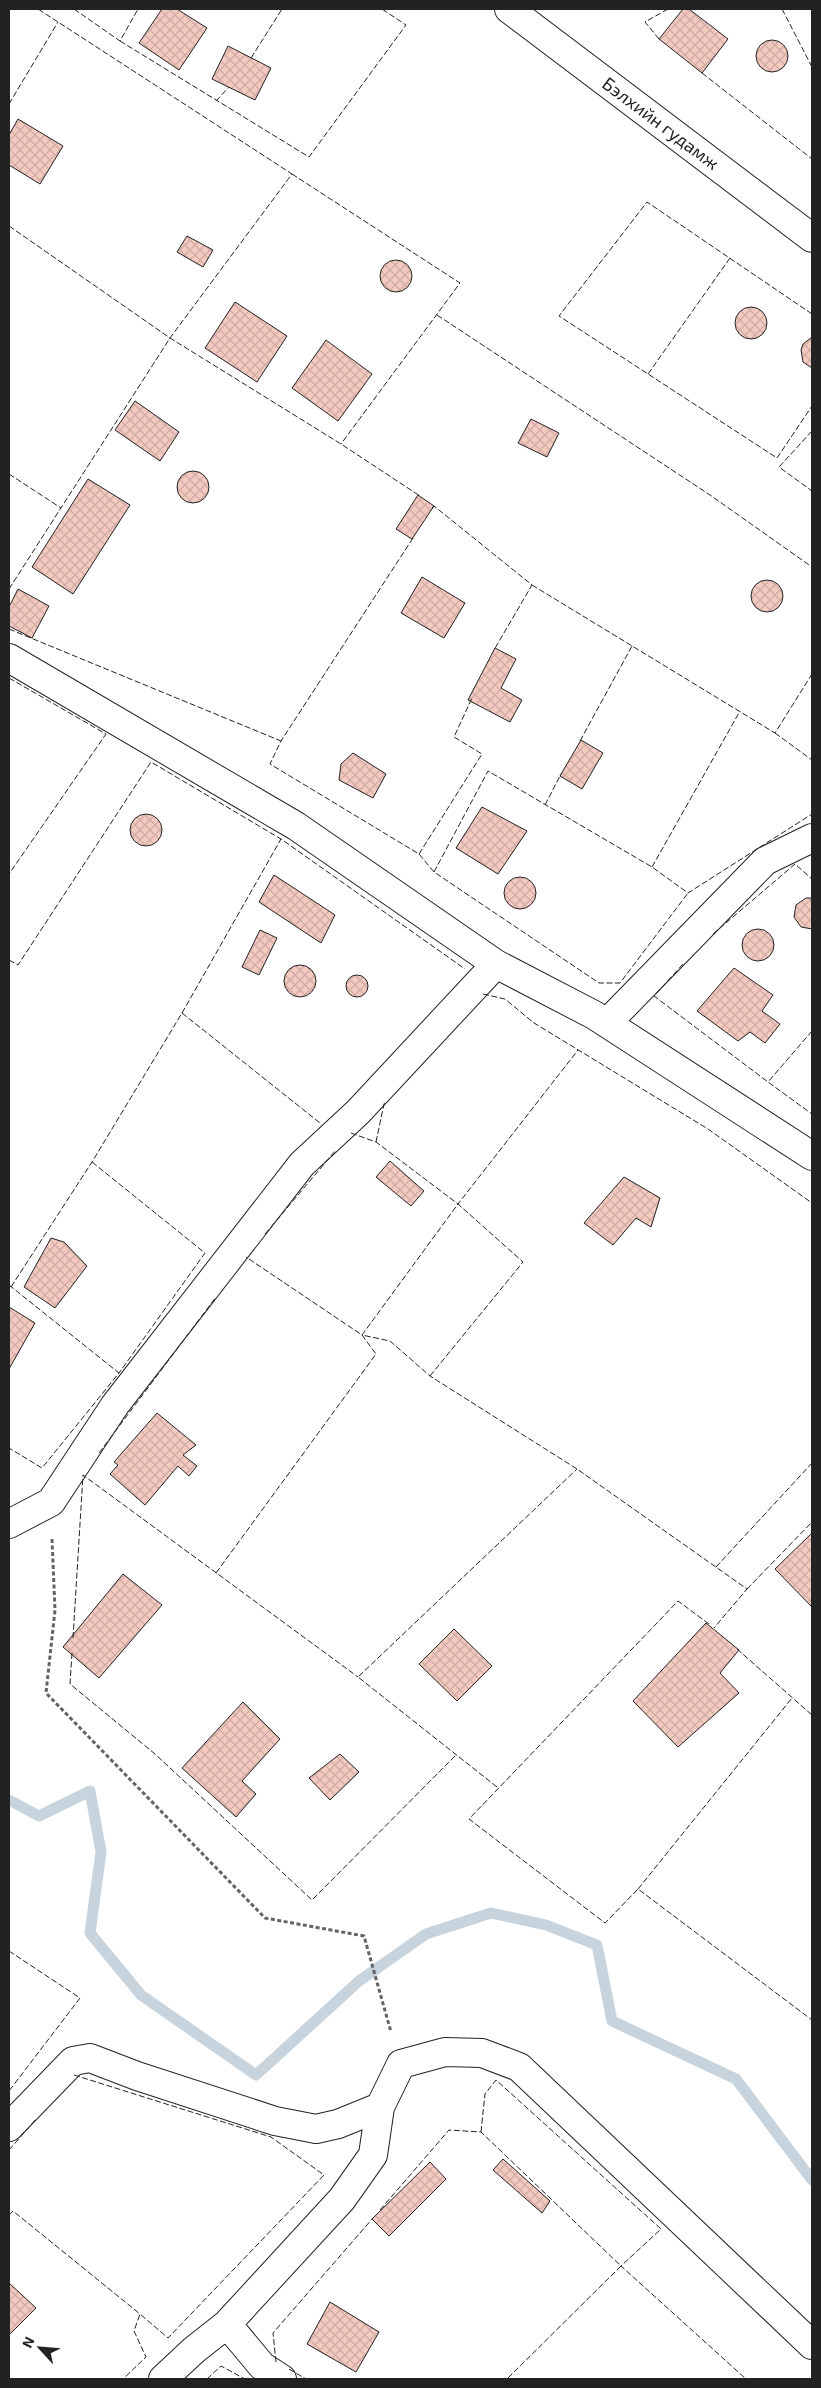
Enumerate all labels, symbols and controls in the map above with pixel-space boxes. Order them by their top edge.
street label: Бэлхийн гудамж [598,72,724,174]
north arrow [15,2323,65,2373]
text: N [18,2334,38,2350]

